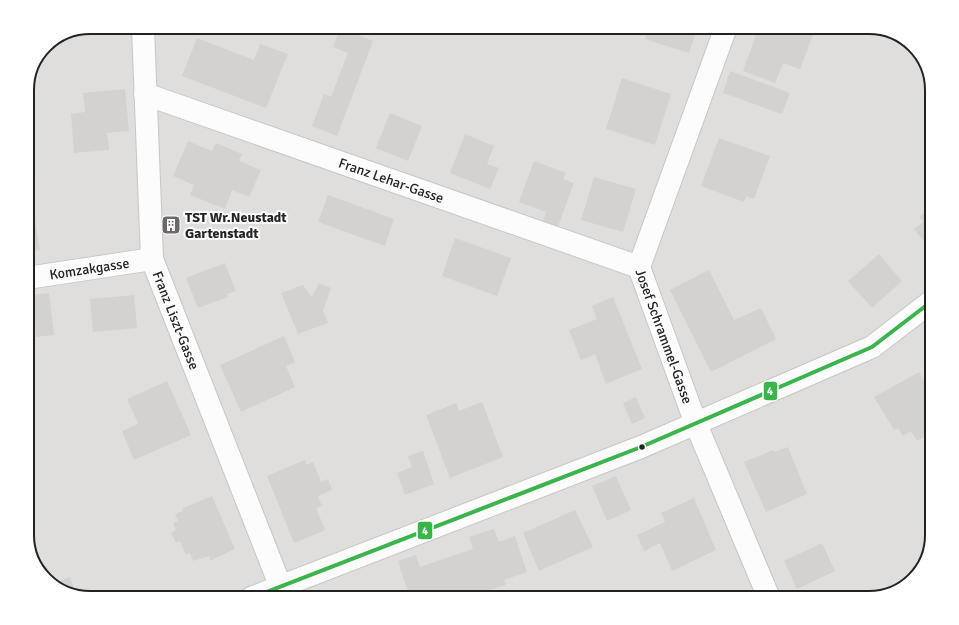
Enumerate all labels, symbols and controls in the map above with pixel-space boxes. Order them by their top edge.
street label: Franz Lehar-Gasse [336,154,446,207]
place label: TST Wr.Neustadt Gartenstadt [185,209,287,242]
building icon: TST Wr.Neustadt Gartenstadt [160,214,182,236]
street label: Komzakgasse [48,255,130,283]
street label: Josef Schrammel-Gasse [631,267,696,406]
street label: Franz Liszt-Gasse [149,269,203,372]
line badge: 4 [763,381,778,401]
text: 4 [767,385,773,398]
unlabelled marker [637,442,647,452]
line badge: 4 [417,521,433,540]
text: 4 [422,525,428,538]

